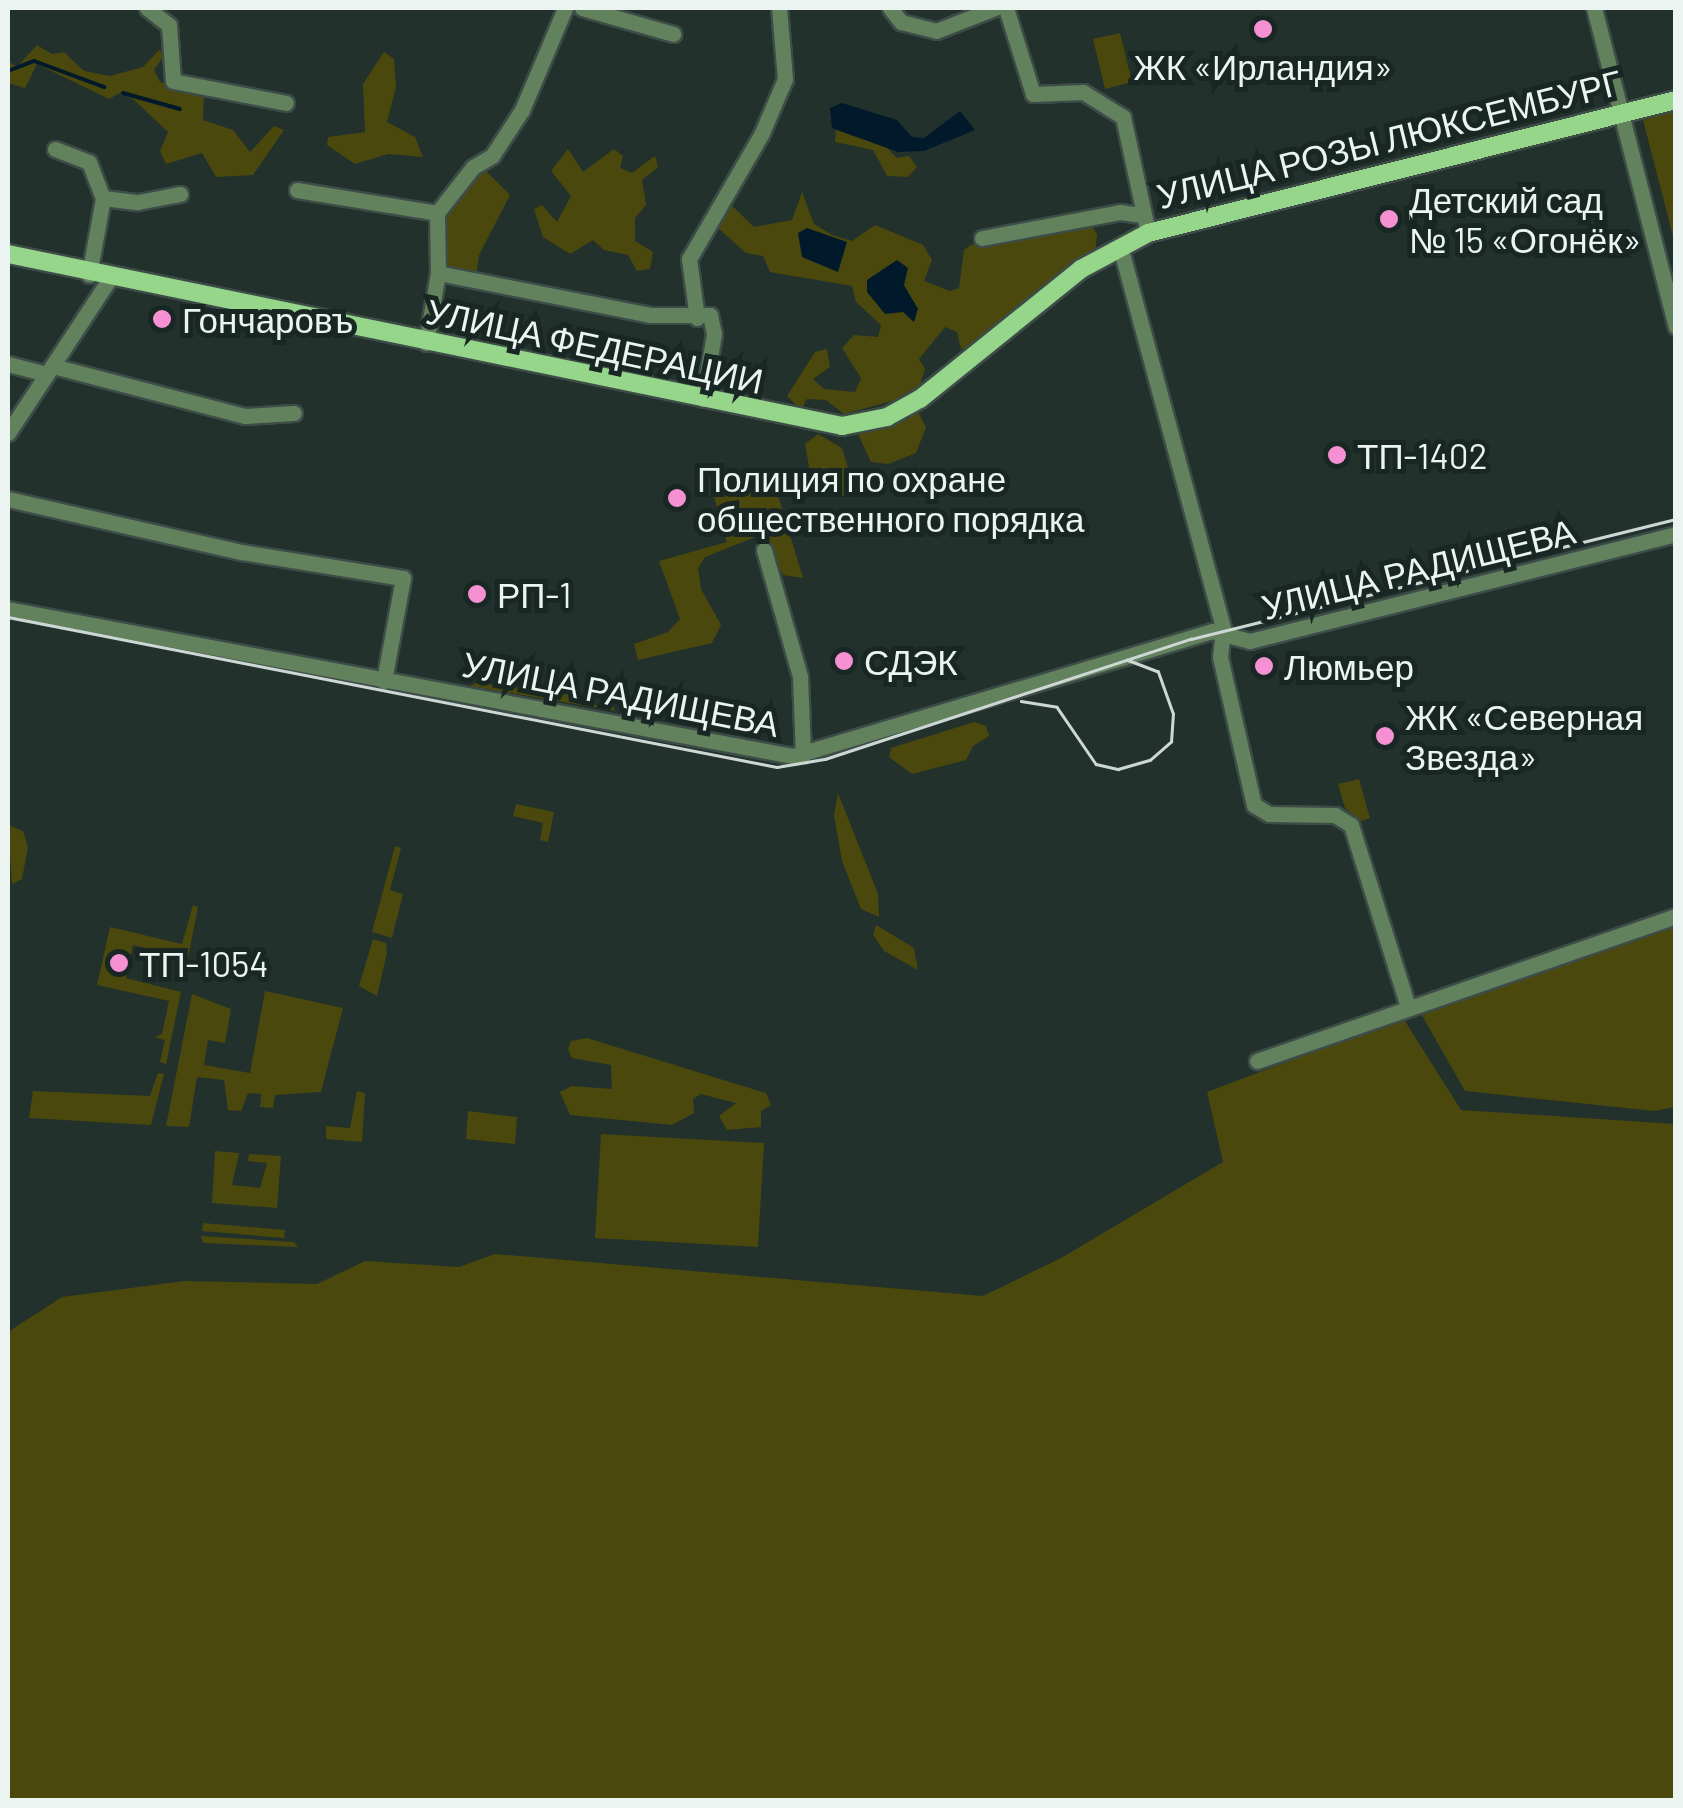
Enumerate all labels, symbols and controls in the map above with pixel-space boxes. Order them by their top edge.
marker: ЖК «Ирландия» [1252,18,1274,40]
place label: ЖК «Ирландия» [1133,45,1393,87]
street label: УЛИЦА РОЗЫ ЛЮКСЕМБУРГ [1152,60,1626,216]
place label: Детский сад № 15 «Огонёк» [1409,178,1641,260]
marker: Детский сад № 15 «Огонёк» [1378,208,1400,230]
street label: УЛИЦА ФЕДЕРАЦИИ [423,289,767,401]
place label: Гончаровъ [182,298,353,340]
marker: Гончаровъ [151,308,173,330]
place label: ТП-1402 [1357,434,1487,476]
marker: ТП-1402 [1326,444,1348,466]
place label: Полиция по охране общественного порядка [697,457,1085,539]
marker: Полиция по охране общественного порядка [666,487,688,509]
street label: УЛИЦА РАДИЩЕВА [1257,509,1579,627]
place label: РП-1 [497,573,572,615]
marker: РП-1 [466,583,488,605]
place label: СДЭК [864,640,958,682]
street label: УЛИЦА РАДИЩЕВА [459,642,783,744]
place label: Люмьер [1284,645,1414,687]
marker: СДЭК [833,650,855,672]
marker: Люмьер [1253,655,1275,677]
place label: ЖК «Северная Звезда» [1405,695,1643,777]
marker: ЖК «Северная Звезда» [1374,725,1396,747]
place label: ТП-1054 [139,942,269,984]
marker: ТП-1054 [108,952,130,974]

